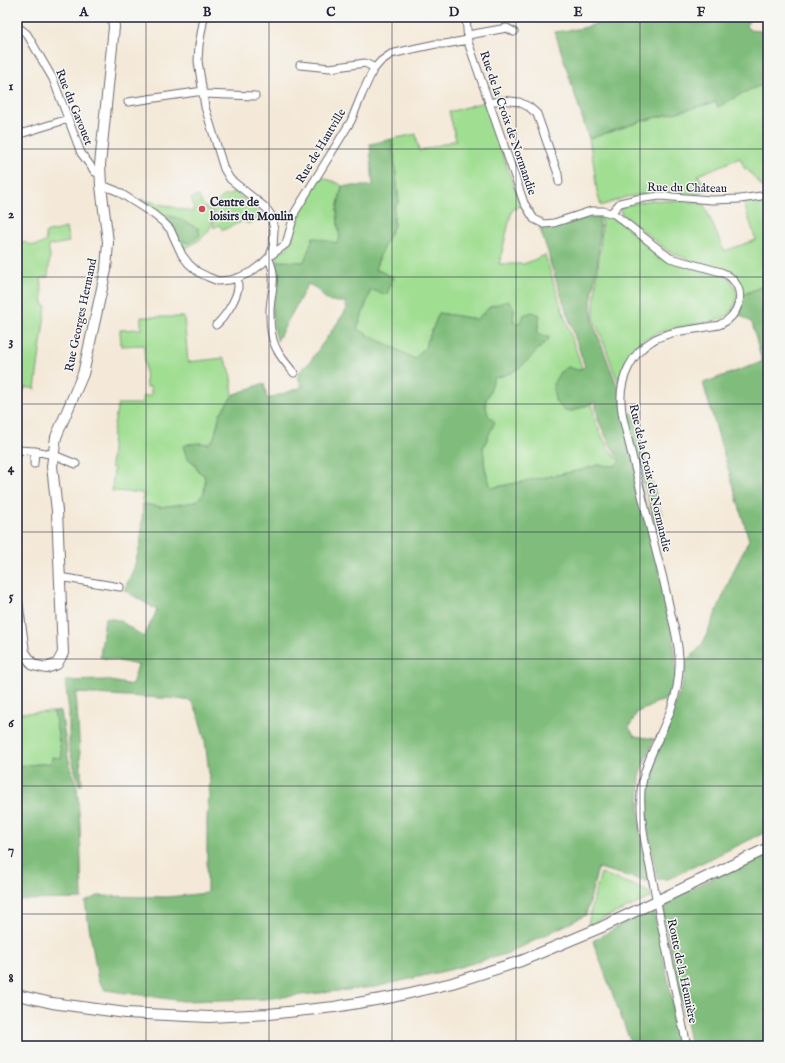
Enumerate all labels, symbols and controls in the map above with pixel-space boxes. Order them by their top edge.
text: A [79,4,90,21]
text: B [203,4,212,21]
text: C [326,4,336,21]
text: D [449,4,460,21]
text: E [573,4,583,21]
text: F [697,4,706,21]
street label: Rue de la Croix de Normandie [476,49,540,197]
street label: Rue du Gavouet [52,67,96,147]
text: 1 [9,78,14,95]
street label: Rue de Hautville [293,106,349,186]
street label: Rue du Château [647,180,727,196]
place label: Centre de loisirs du Moulin [209,195,294,224]
marker: Centre de loisirs du Moulin [197,204,207,214]
text: 2 [8,206,14,223]
street label: Rue Georges Hermand [62,256,100,373]
text: 3 [9,333,14,350]
street label: Rue de la Croix de Normandie [626,403,674,554]
text: 4 [8,460,15,477]
text: 5 [9,588,14,605]
text: 6 [8,715,14,732]
text: 7 [8,842,14,859]
street label: Route de la Heunière [664,917,701,1025]
text: 8 [8,970,14,987]

